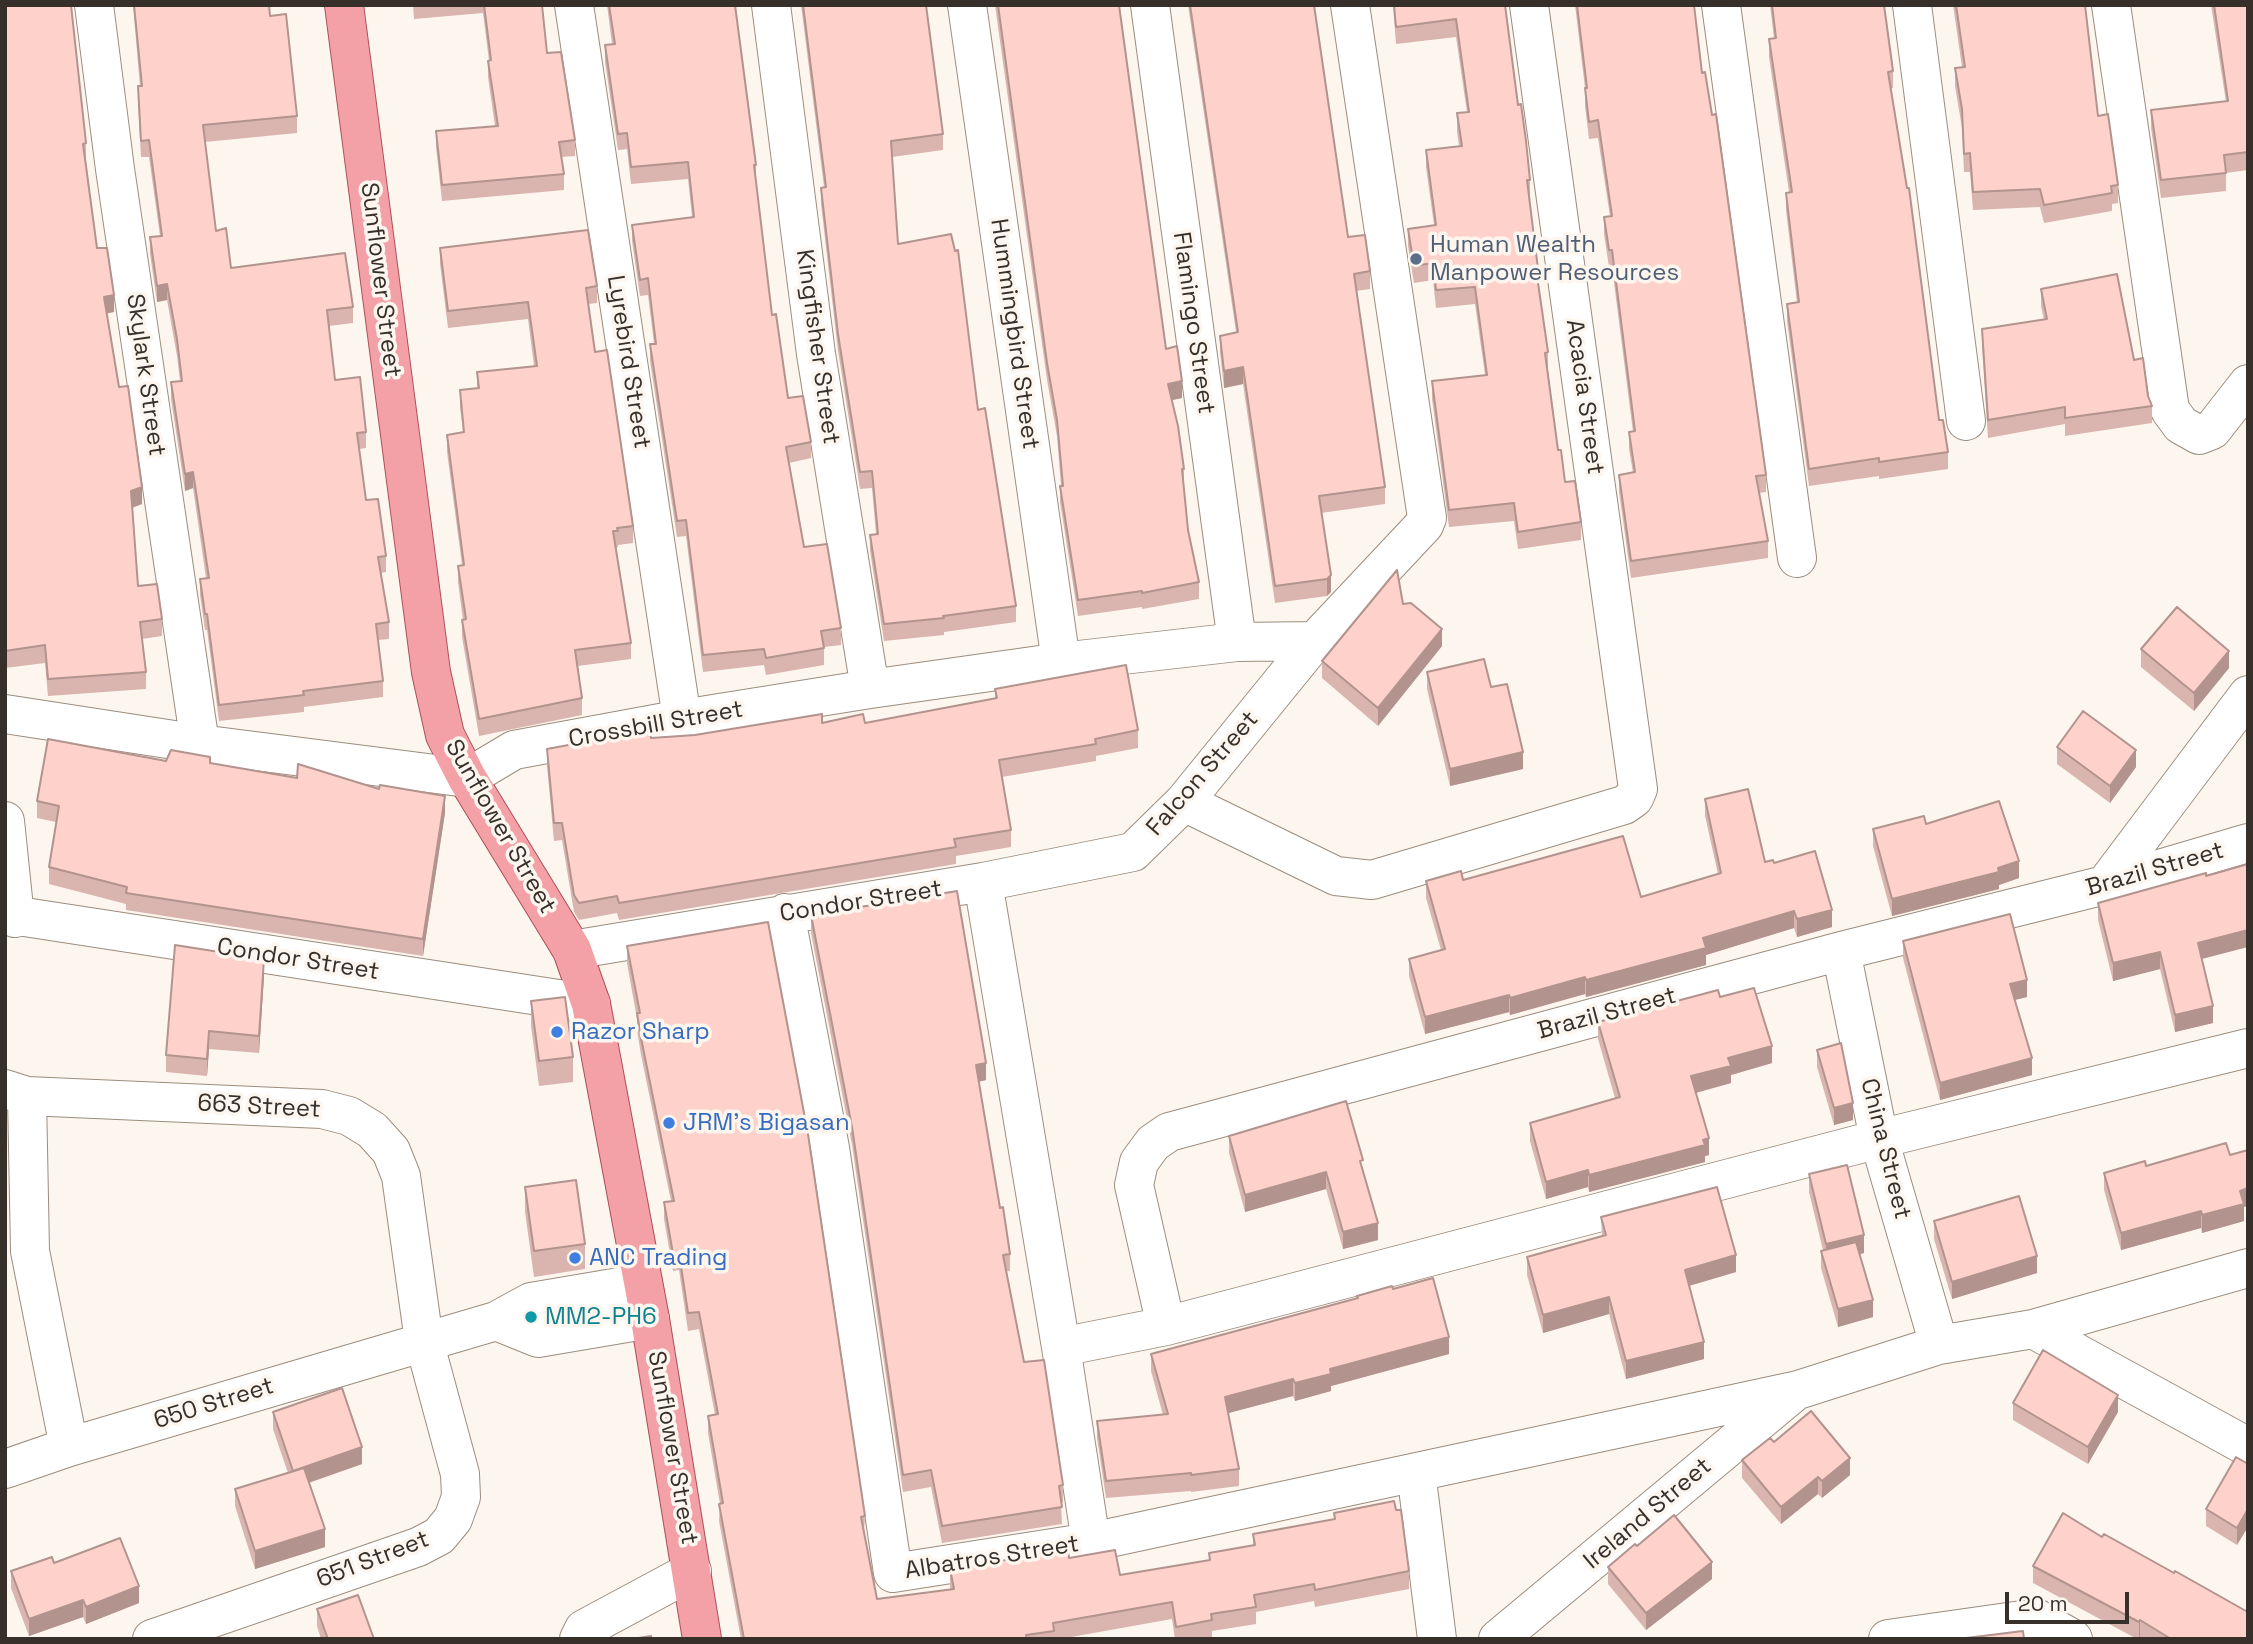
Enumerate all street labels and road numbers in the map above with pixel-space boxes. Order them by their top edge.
street label: Sunflower Street [354,181,406,379]
street label: Hummingbird Street [984,217,1044,451]
street label: Flamingo Street [1166,230,1220,416]
street label: Kingfisher Street [789,248,845,446]
street label: Lyrebird Street [600,273,656,451]
street label: Skylark Street [119,292,171,458]
street label: Acacia Street [1559,318,1609,476]
street label: Crossbill Street [566,695,746,755]
street label: Falcon Street [1141,706,1265,842]
street label: Sunflower Street [439,735,561,919]
street label: Brazil Street [2083,837,2227,903]
street label: Condor Street [778,875,944,929]
street label: Condor Street [215,933,381,987]
street label: Brazil Street [1535,982,1679,1046]
street label: China Street [1854,1076,1916,1222]
street label: 663 Street [197,1089,321,1125]
street label: Sunflower Street [641,1349,703,1547]
street label: 650 Street [151,1372,277,1436]
street label: Ireland Street [1578,1452,1718,1576]
street label: 651 Street [313,1525,433,1595]
street label: Albatros Street [903,1530,1081,1586]

